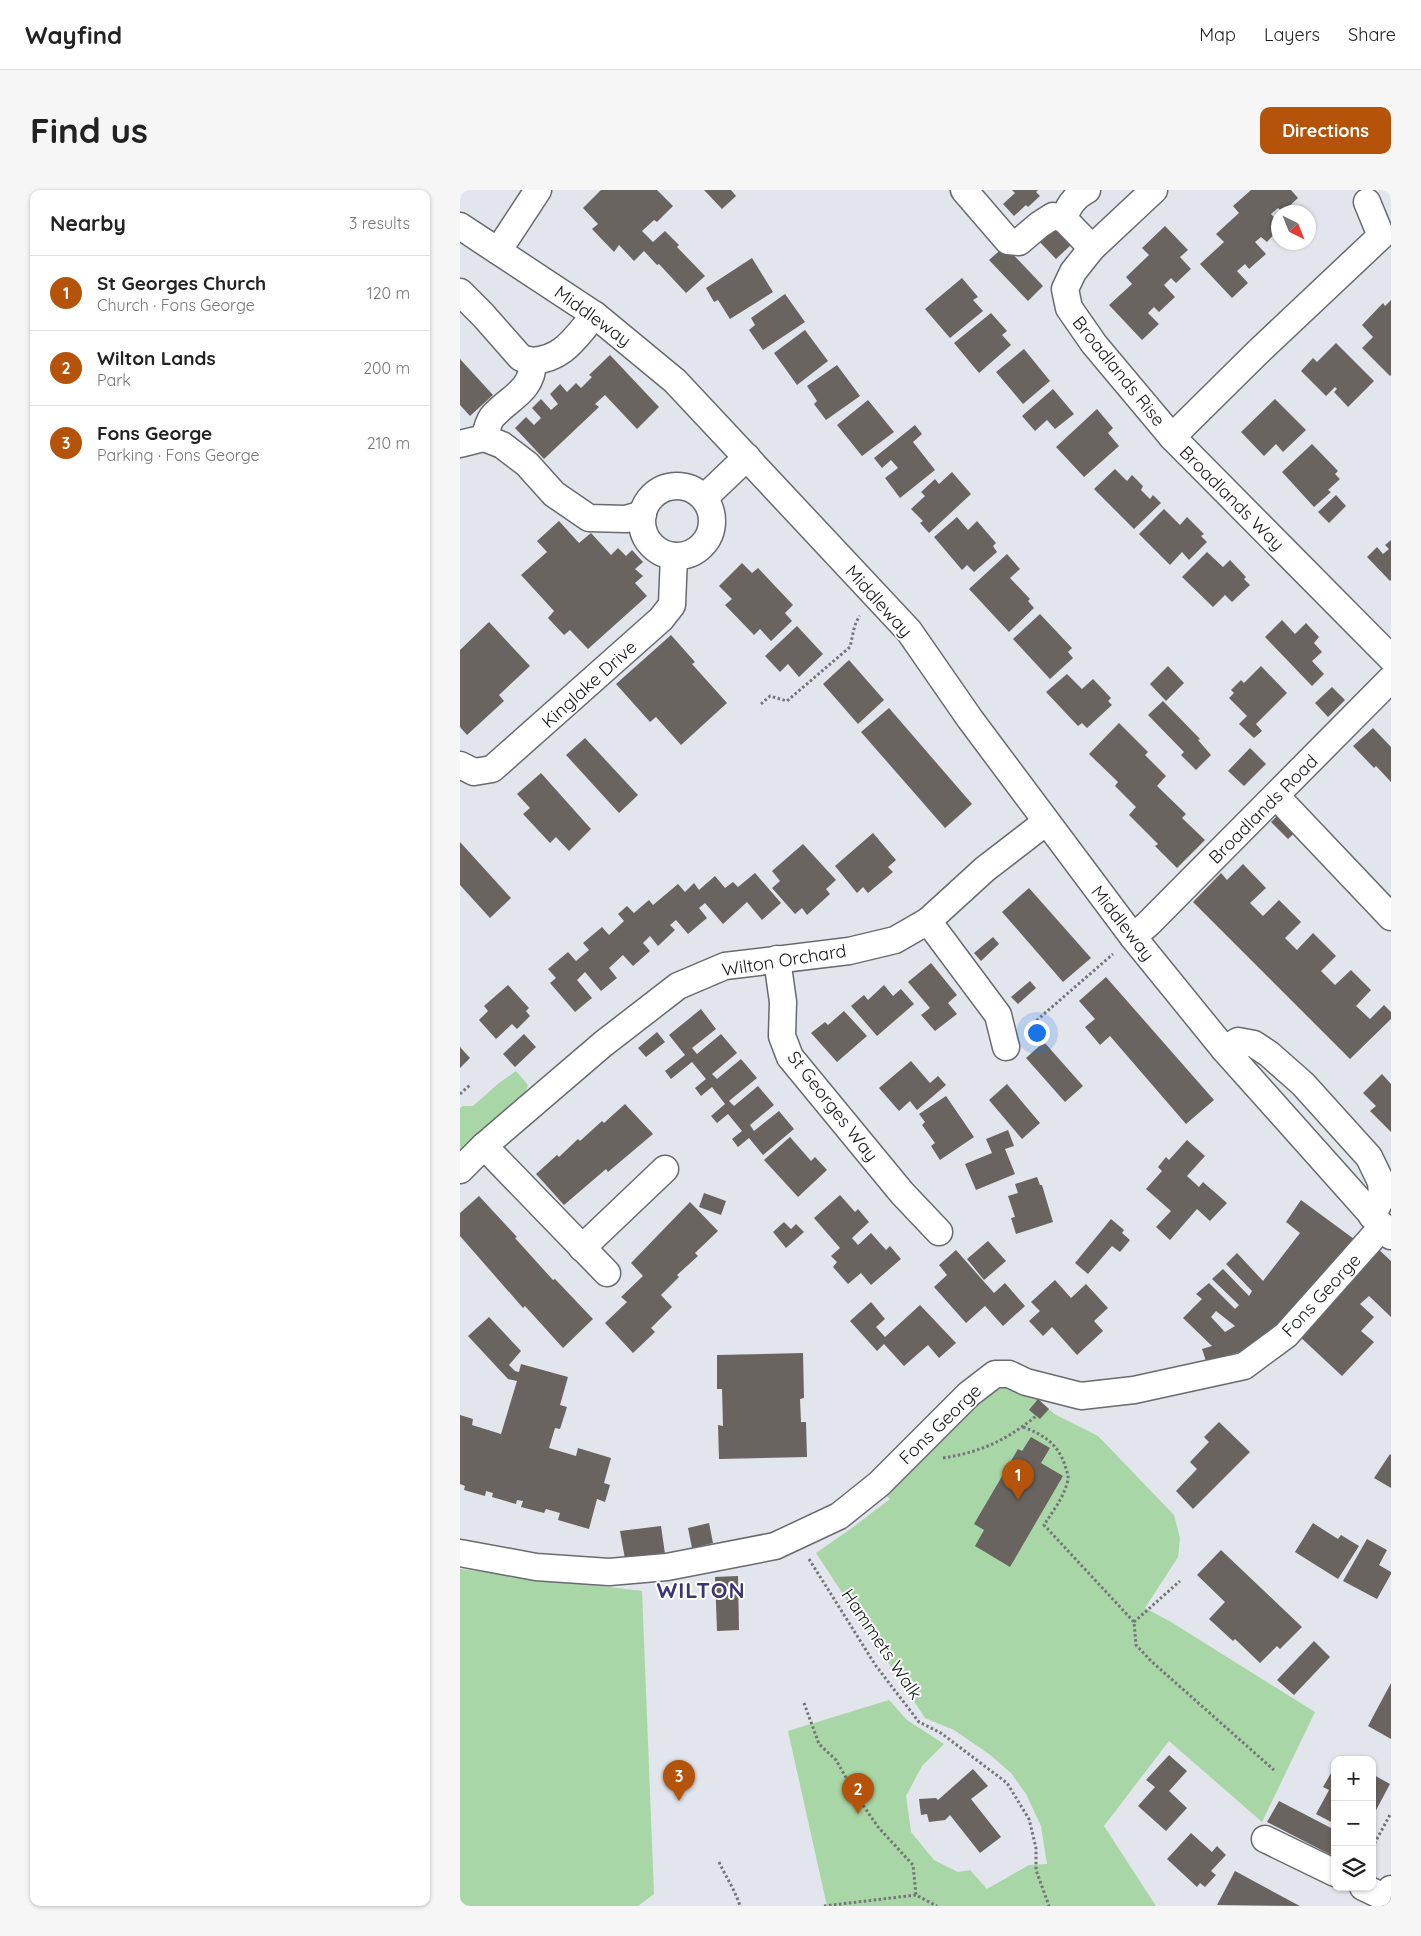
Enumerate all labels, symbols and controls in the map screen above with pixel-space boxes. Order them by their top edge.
text: Wayfind [25,20,122,50]
text: Map [1199,23,1236,46]
text: Layers [1264,23,1320,46]
text: Share [1348,23,1396,46]
button: Directions [1260,107,1391,154]
text: Find us [30,108,148,152]
north arrow [1271,205,1316,250]
text: Nearby [50,210,126,236]
text: 3 results [349,213,410,233]
text: St Georges Church [97,271,266,295]
street label: Middleway [550,280,636,352]
text: 1 [63,283,69,303]
text: 120 m [367,283,410,303]
text: Church · Fons George [97,295,255,315]
street label: Broadlands Rise [1068,311,1170,431]
text: Wilton Lands [97,346,216,370]
text: 2 [61,358,71,378]
text: 200 m [363,358,410,378]
text: Park [97,370,131,390]
text: Fons George [97,421,212,445]
text: 3 [62,433,70,453]
text: 210 m [367,433,410,453]
street label: Broadlands Way [1175,441,1289,555]
text: Parking · Fons George [97,445,259,465]
street label: Middleway [841,560,917,642]
street label: Kinglake Drive [537,635,641,733]
street label: Broadlands Road [1203,749,1323,869]
street label: Middleway [1086,881,1160,965]
street label: Wilton Orchard [720,939,848,981]
your location [1024,1020,1050,1046]
street label: St Georges Way [783,1046,883,1166]
street label: Fons George [1277,1248,1365,1342]
street label: Fons George [894,1379,986,1469]
pin: 1 [1002,1459,1034,1500]
district label: WILTON [656,1576,746,1604]
street label: Hammets Walk [837,1584,927,1704]
map controls [1331,1756,1376,1891]
button: + [1331,1756,1376,1801]
pin: 3 [663,1760,695,1801]
pin: 2 [842,1773,874,1814]
button: − [1331,1801,1376,1846]
button: layers [1331,1846,1376,1891]

